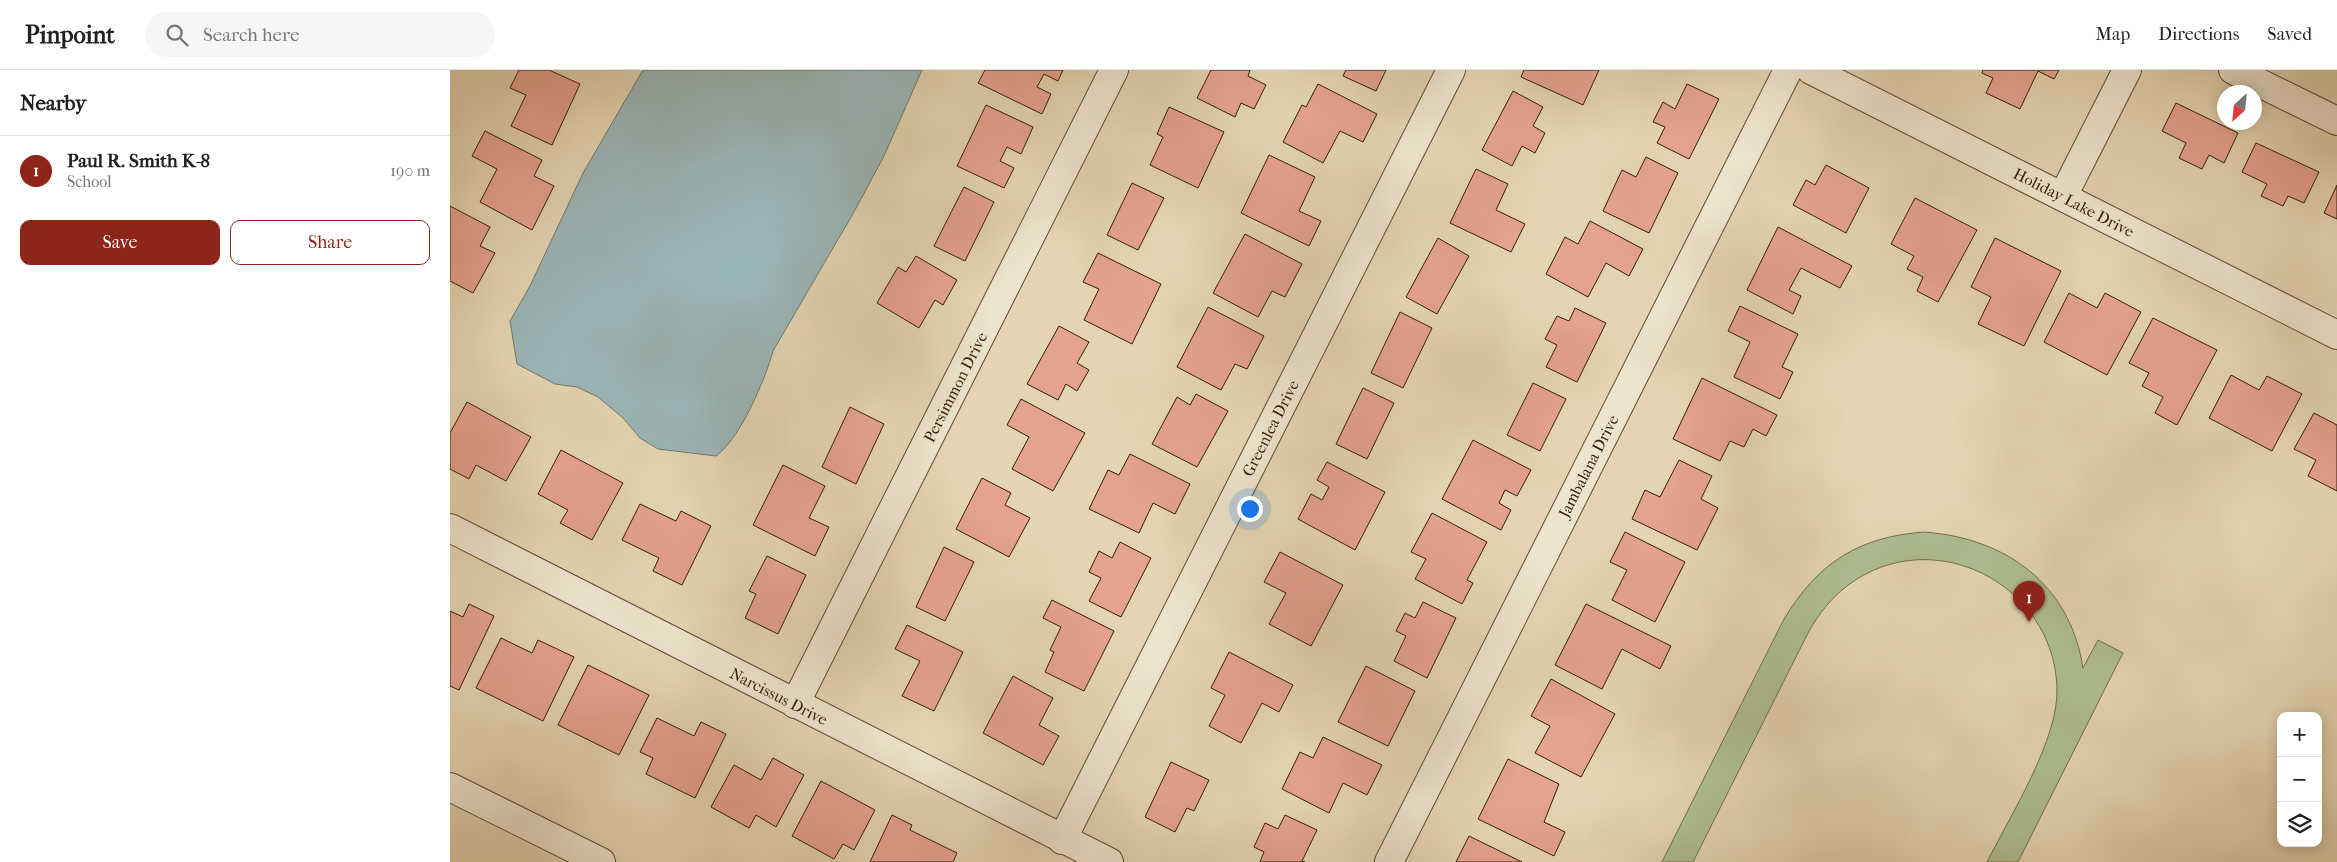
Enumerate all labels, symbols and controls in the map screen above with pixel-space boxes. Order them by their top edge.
search box [145,12,495,57]
text: Pinpoint [25,21,115,49]
icon: search [163,21,191,49]
text: Search here [203,24,299,46]
text: Map [2096,24,2130,45]
text: Directions [2158,24,2239,45]
text: Saved [2267,24,2312,45]
north arrow [2217,85,2262,130]
text: Nearby [20,91,86,115]
text: Paul R. Smith K-8 [67,150,210,172]
text: 1 [33,161,39,180]
text: 190 m [390,161,430,180]
street label: Holiday Lake Drive [2010,164,2137,241]
text: School [67,172,112,191]
button: Save [20,220,220,265]
button: Share [230,220,430,265]
street label: Persimmon Drive [920,329,991,445]
street label: Greenlea Drive [1238,377,1303,479]
street label: Jambalana Drive [1553,411,1623,523]
your location [1237,496,1263,522]
pin: 1 [2013,581,2045,622]
street label: Narcissus Drive [727,664,831,729]
map controls [2277,712,2322,847]
button: + [2277,712,2322,757]
button: − [2277,757,2322,802]
button: layers [2277,802,2322,847]

